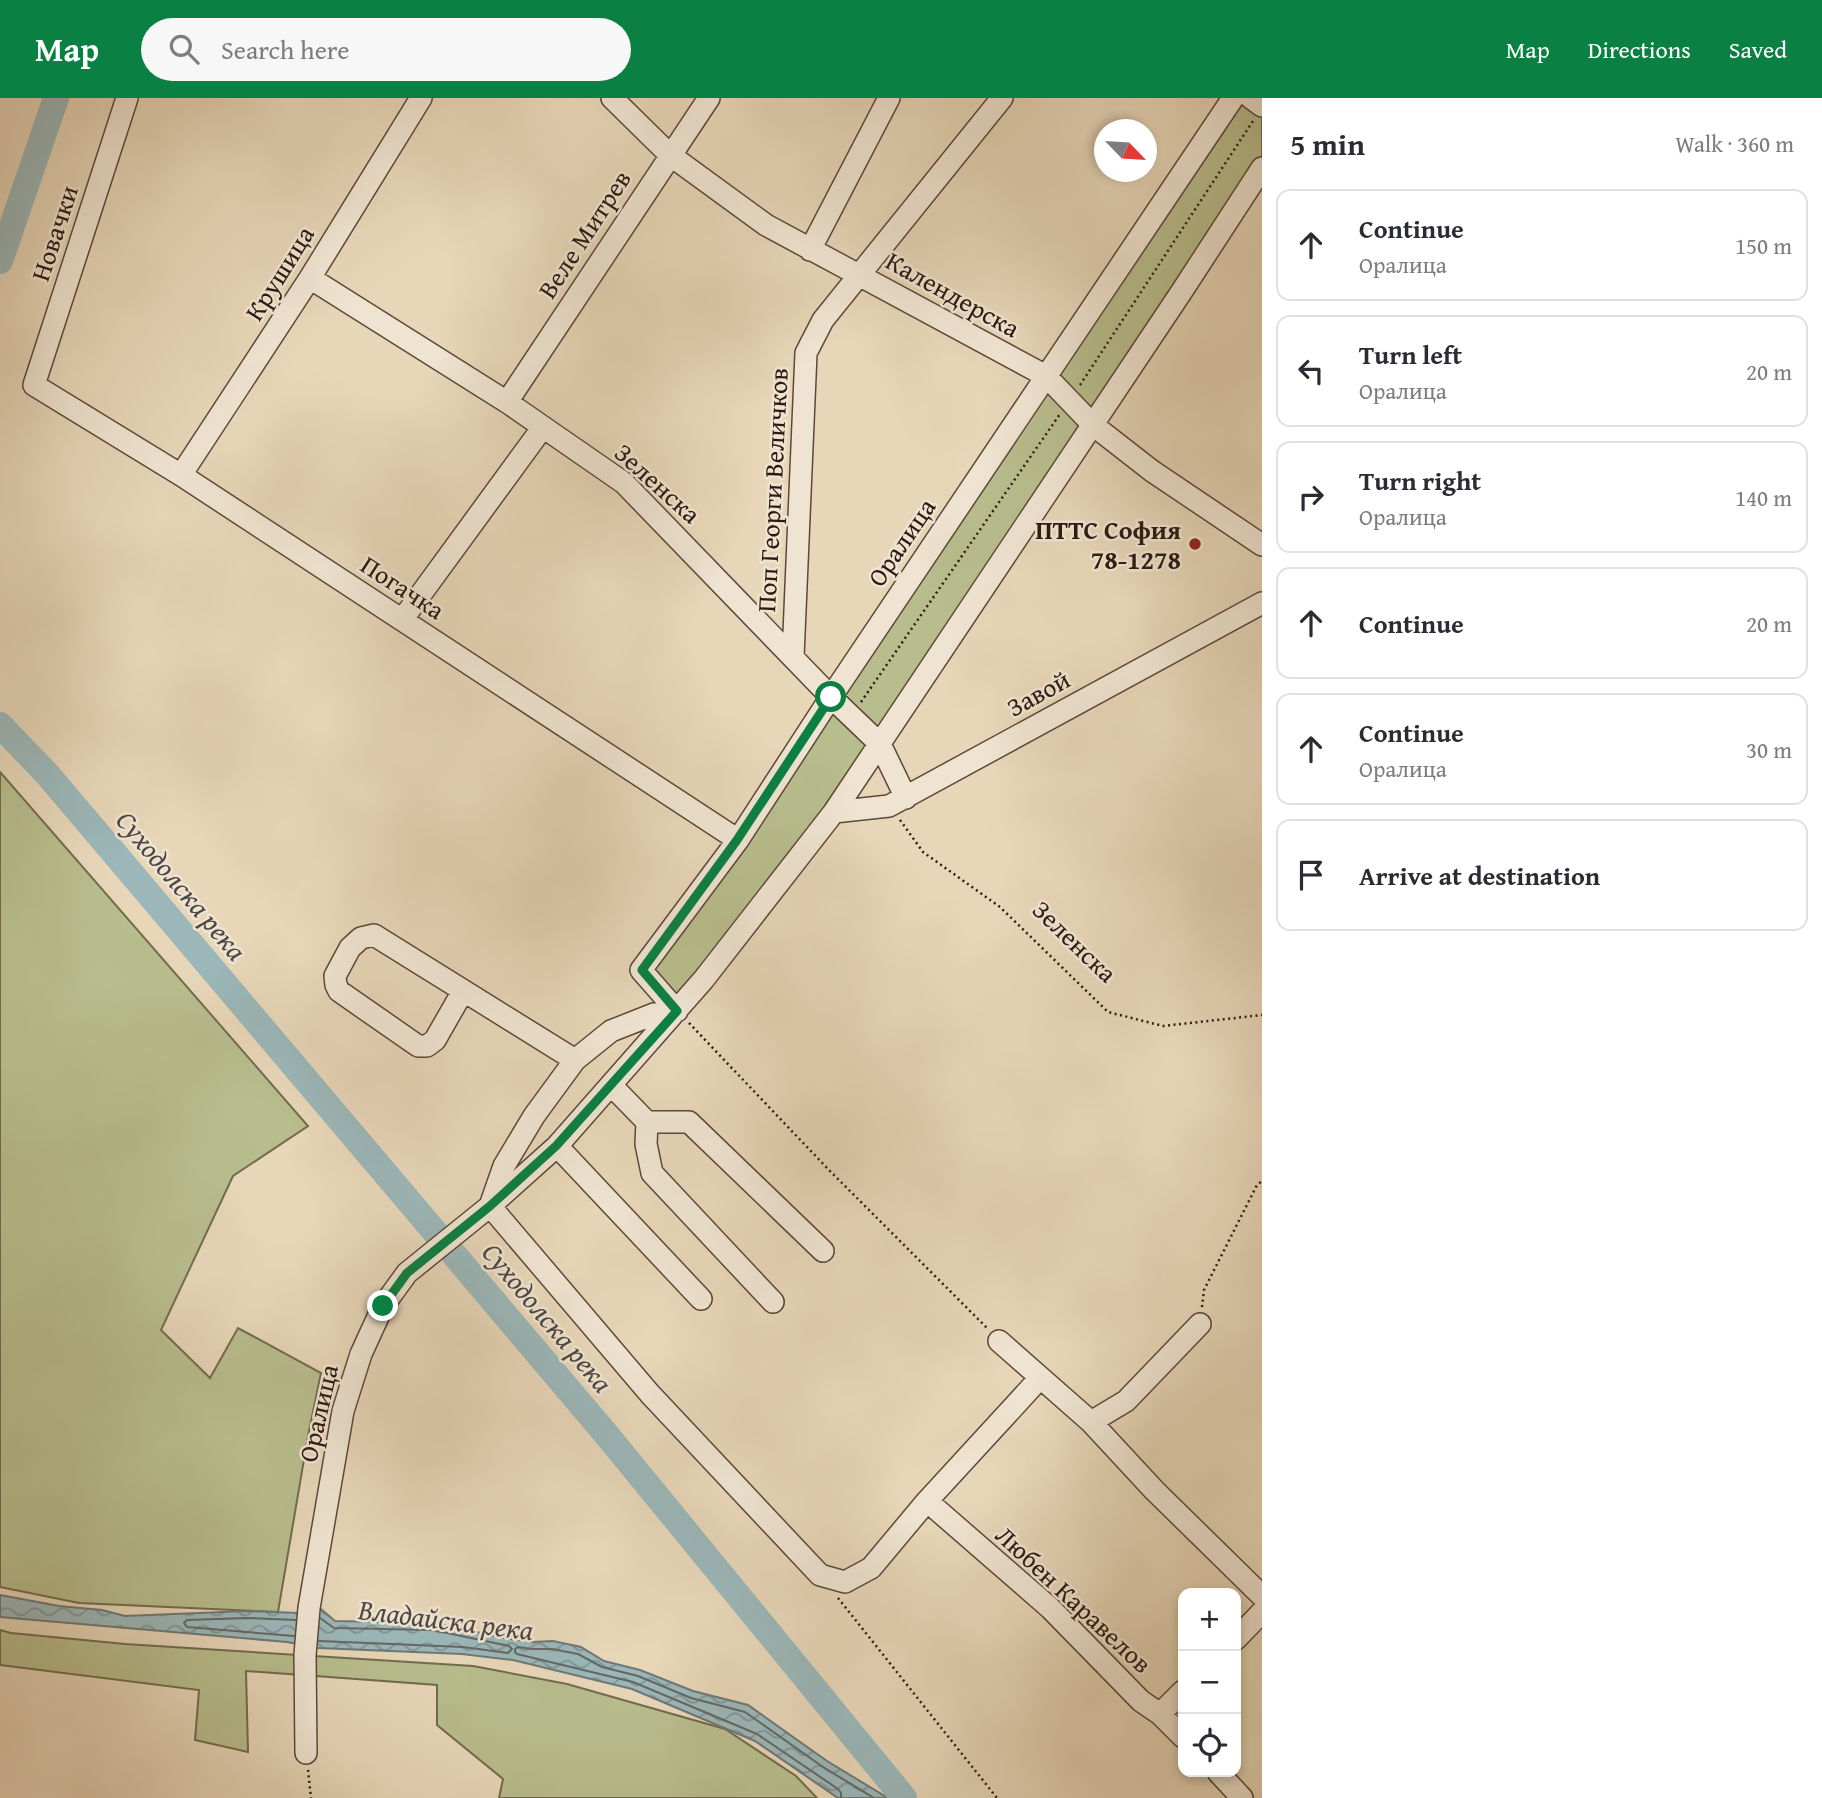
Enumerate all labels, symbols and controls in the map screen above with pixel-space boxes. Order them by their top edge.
search box [141,18,631,81]
text: Map [35,25,99,73]
icon: search [165,30,203,68]
text: Search here [221,30,349,69]
text: Map [1506,32,1550,67]
text: Directions [1588,32,1691,67]
text: Saved [1729,32,1787,67]
north arrow [1094,119,1157,182]
text: 5 min [1290,122,1365,166]
text: Walk · 360 m [1675,127,1794,160]
street label: Веле Митрев [528,162,640,306]
street label: Новачки [20,180,88,286]
text: Continue [1359,209,1464,248]
street label: Крушица [234,217,324,328]
icon: ahead [1292,226,1330,264]
text: 150 m [1735,229,1792,262]
street label: Календерска [879,241,1028,347]
text: Оралица [1359,248,1447,281]
text: Turn left [1359,335,1462,374]
icon: left [1292,352,1330,390]
text: 20 m [1746,355,1792,388]
street label: Поп Георги Величков [746,367,798,613]
text: Оралица [1359,374,1447,407]
street label: Зеленска [606,433,710,533]
text: Turn right [1359,461,1481,500]
icon: right [1292,478,1330,516]
text: 140 m [1735,481,1792,514]
street label: Оралица [857,489,945,594]
text: Оралица [1359,500,1447,533]
place label: ПТТС София 78-1278 [1035,510,1181,579]
marker: ПТТС София 78-1278 [1187,536,1203,552]
street label: Погачка [353,545,453,629]
icon: ahead [1292,604,1330,642]
text: Continue [1359,604,1464,643]
text: 20 m [1746,607,1792,640]
street label: Завой [999,660,1077,726]
route start [815,681,846,712]
text: Continue [1359,713,1464,752]
icon: ahead [1292,730,1330,768]
text: 30 m [1746,733,1792,766]
text: Оралица [1359,752,1447,785]
water label: Суходолска река [107,801,257,969]
icon: arrive [1292,856,1330,894]
text: Arrive at destination [1359,856,1600,895]
street label: Зеленска [1024,891,1127,992]
water label: Суходолска река [473,1233,623,1401]
route end [367,1290,398,1321]
street label: Оралица [288,1360,348,1466]
street label: Любен Каравелов [987,1516,1161,1682]
water label: Владайска река [355,1588,536,1650]
map controls [1178,1588,1241,1777]
button: + [1178,1588,1241,1651]
button: − [1178,1651,1241,1714]
button: locate [1178,1714,1241,1777]

